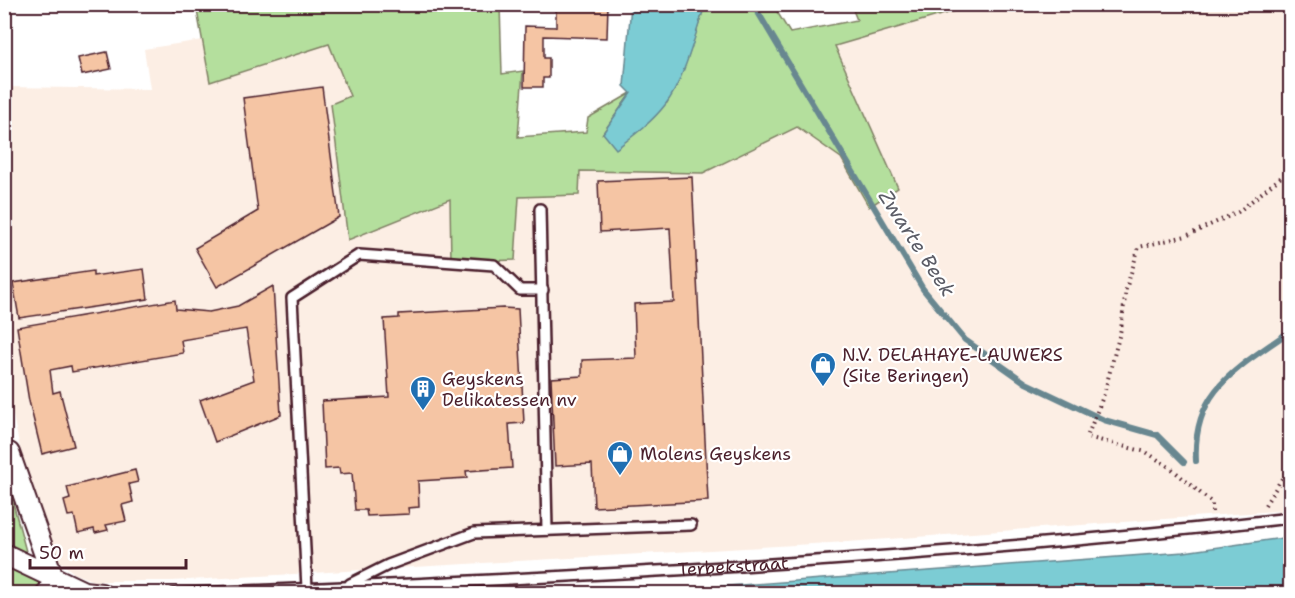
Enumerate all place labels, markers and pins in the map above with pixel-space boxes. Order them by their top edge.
place label: N.V. DELAHAYE-LAUWERS (Site Beringen) [842,343,1063,388]
shop icon: N.V. DELAHAYE-LAUWERS (Site Beringen) [808,350,838,388]
place label: Geyskens Delikatessen nv [442,367,577,412]
building icon: Geyskens Delikatessen nv [408,374,438,412]
shop icon: Molens Geyskens [605,439,635,477]
place label: Molens Geyskens [640,442,791,466]

